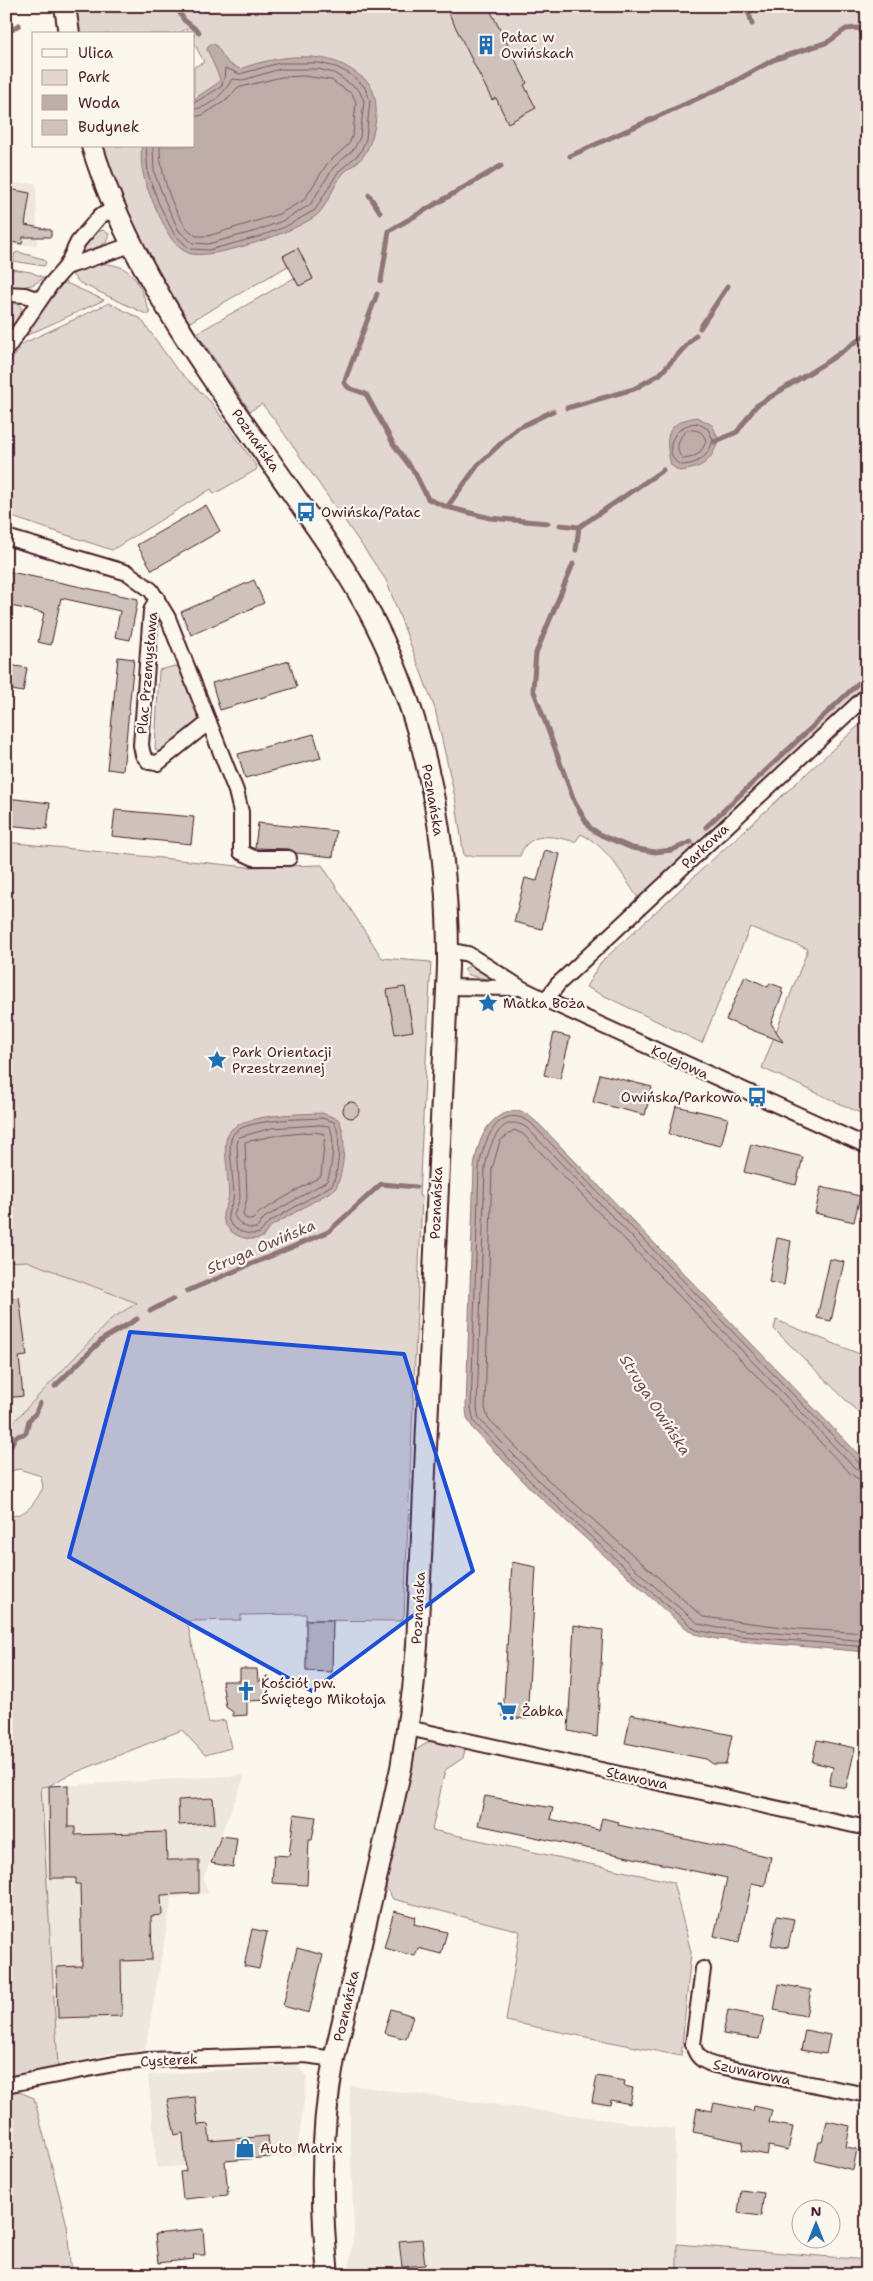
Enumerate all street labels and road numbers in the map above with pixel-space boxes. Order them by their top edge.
street label: Poznańska [228,405,284,475]
street label: Plac Przemysława [133,611,161,735]
street label: Poznańska [418,763,448,838]
street label: Parkowa [678,819,733,872]
street label: Kolejowa [648,1041,712,1083]
street label: Poznańska [426,1166,446,1240]
street label: Poznańska [407,1571,429,1645]
street label: Stawowa [604,1763,670,1793]
street label: Poznańska [329,1968,363,2043]
street label: Cysterek [140,2050,198,2070]
street label: Szuwarowa [712,2055,793,2089]

